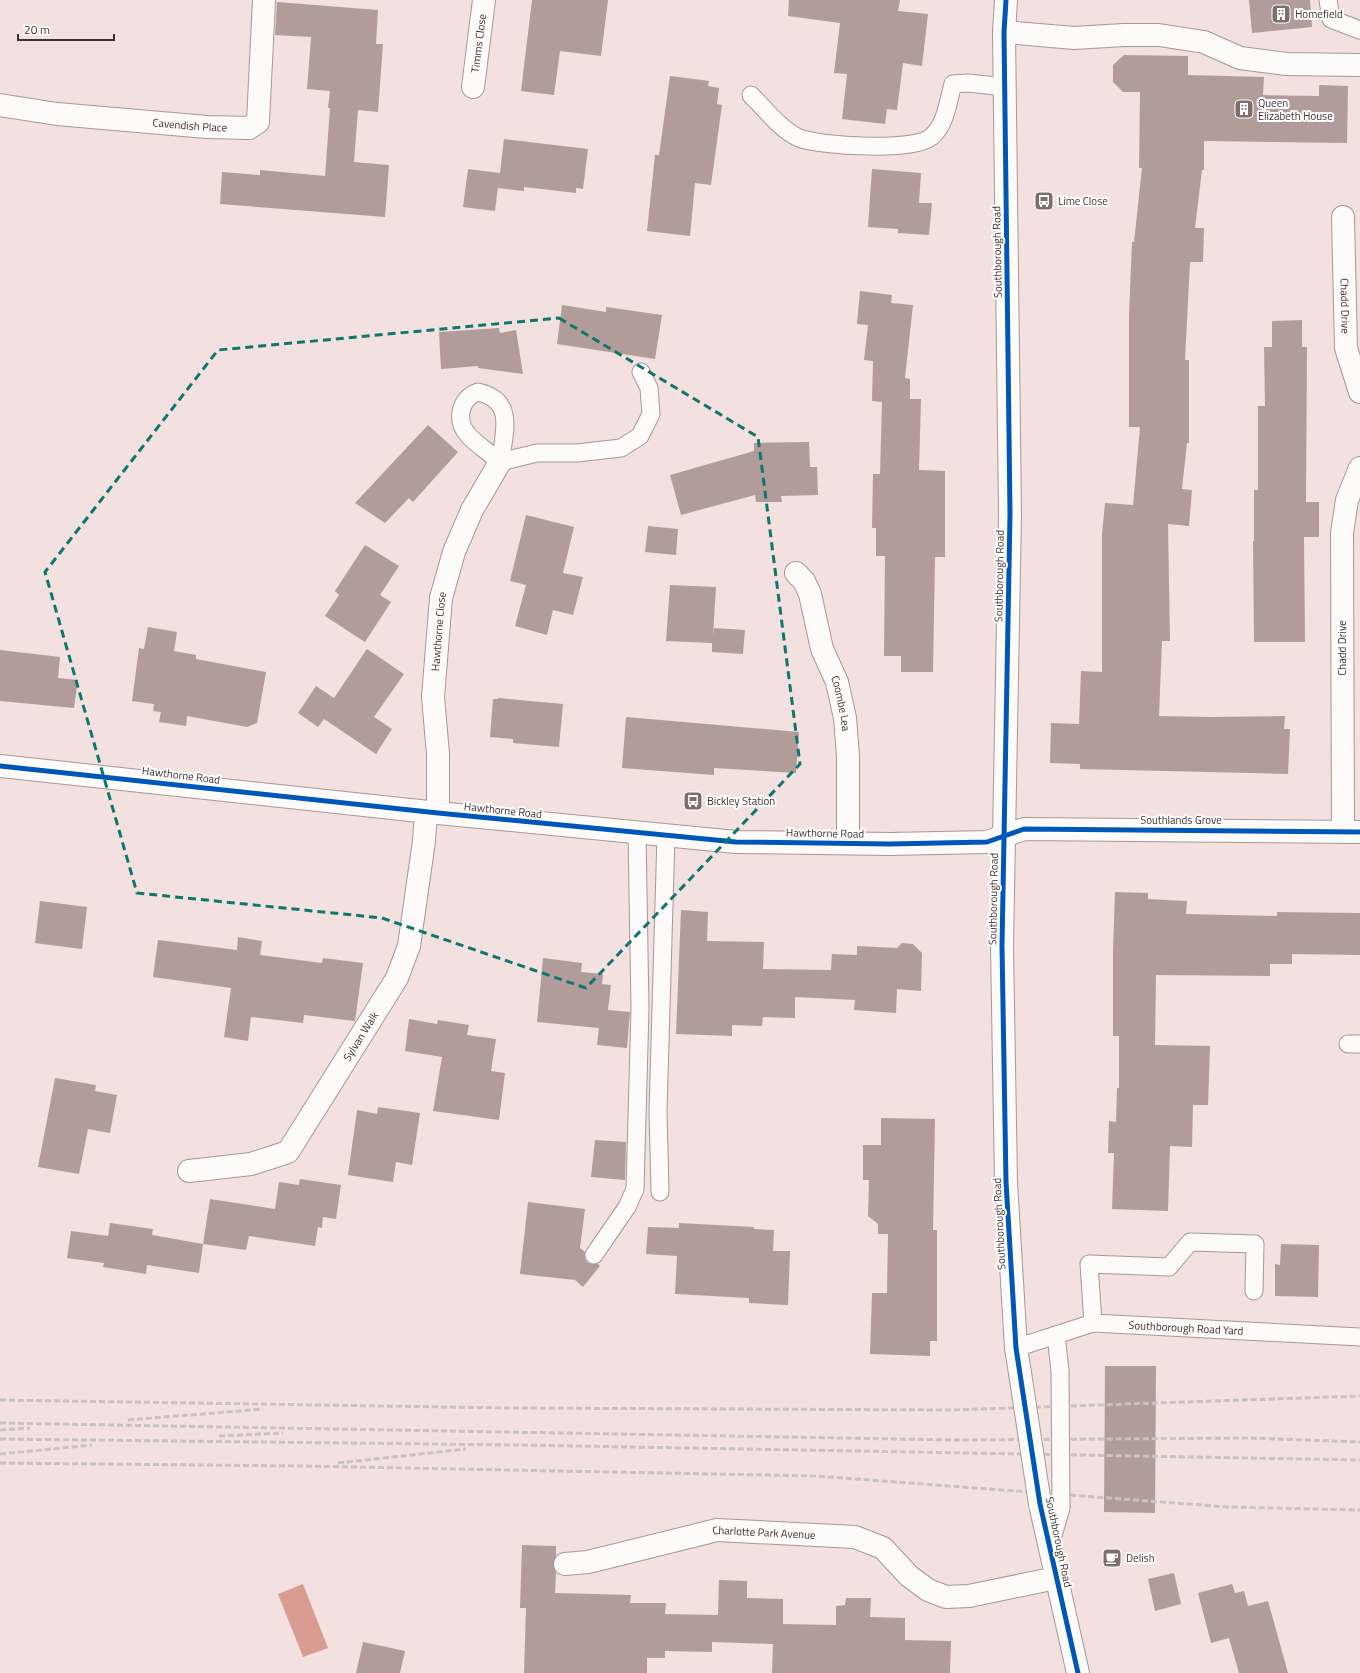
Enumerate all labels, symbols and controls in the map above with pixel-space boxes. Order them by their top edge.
building icon: Homefield [1270,3,1292,25]
place label: Homefield [1295,6,1343,22]
street label: Timms Close [467,13,490,74]
scale bar [18,16,114,42]
text: 20 m [24,20,50,39]
place label: Queen Elizabeth House [1258,95,1333,124]
building icon: Queen Elizabeth House [1233,98,1255,120]
street label: Cavendish Place [152,114,228,135]
bus stop icon: Lime Close [1033,190,1055,212]
place label: Lime Close [1058,193,1108,209]
street label: Southborough Road [988,206,1006,298]
street label: Chadd Drive [1336,278,1354,334]
street label: Southborough Road [990,530,1008,622]
street label: Hawthorne Close [427,589,451,672]
street label: Chadd Drive [1334,620,1350,676]
street label: Coombe Lea [827,673,854,732]
street label: Hawthorne Road [141,762,221,788]
bus stop icon: Bickley Station [682,790,704,812]
place label: Bickley Station [707,793,775,809]
street label: Hawthorne Road [463,798,543,822]
street label: Southlands Grove [1140,812,1222,828]
street label: Hawthorne Road [786,824,865,842]
street label: Southborough Road [984,853,1002,945]
street label: Sylvan Walk [339,1008,383,1064]
street label: Southborough Road [989,1177,1009,1270]
street label: Southborough Road Yard [1128,1317,1244,1339]
street label: Southborough Road [1042,1495,1076,1589]
street label: Charlotte Park Avenue [711,1522,816,1543]
cafe icon: Delish [1101,1547,1123,1569]
place label: Delish [1126,1550,1155,1566]

